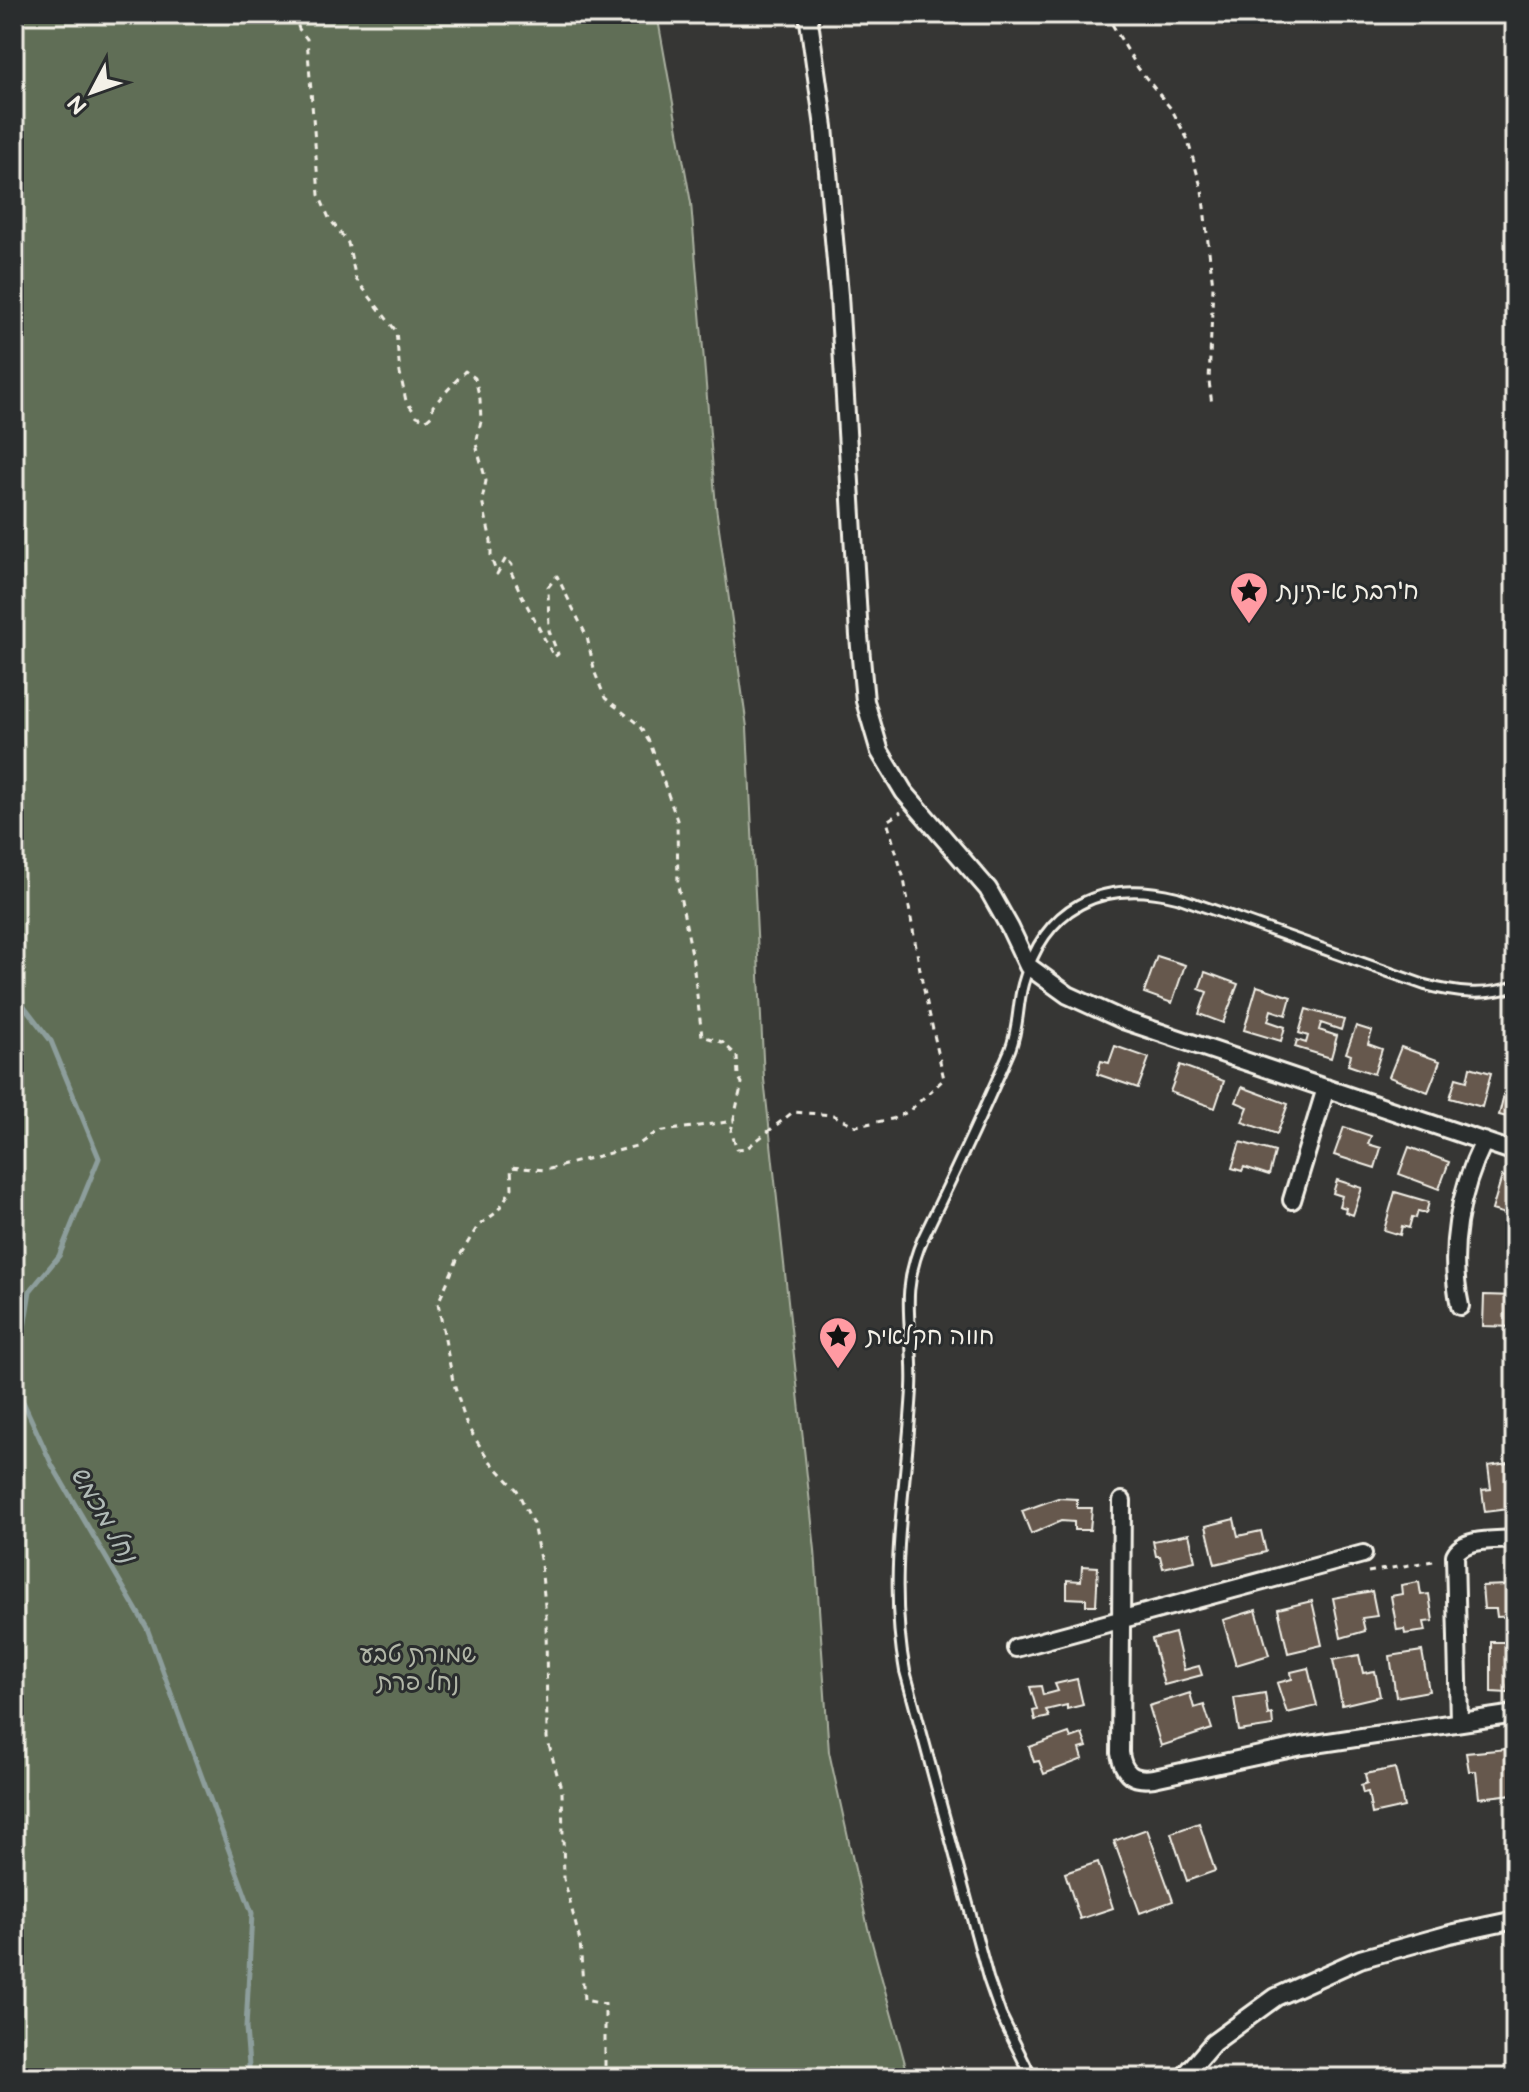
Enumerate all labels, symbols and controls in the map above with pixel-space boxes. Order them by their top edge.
north arrow [52,52,132,132]
text: N [62,89,94,119]
place icon: ח'רבת א-תינת [1228,570,1270,625]
place label: ח'רבת א-תינת [1275,577,1419,606]
place icon: חווה חקלאית [817,1315,859,1370]
place label: חווה חקלאית [864,1322,994,1351]
water label: נחל מכמש [63,1461,143,1570]
park label: שמורת טבע נחל פרת [360,1640,476,1697]

